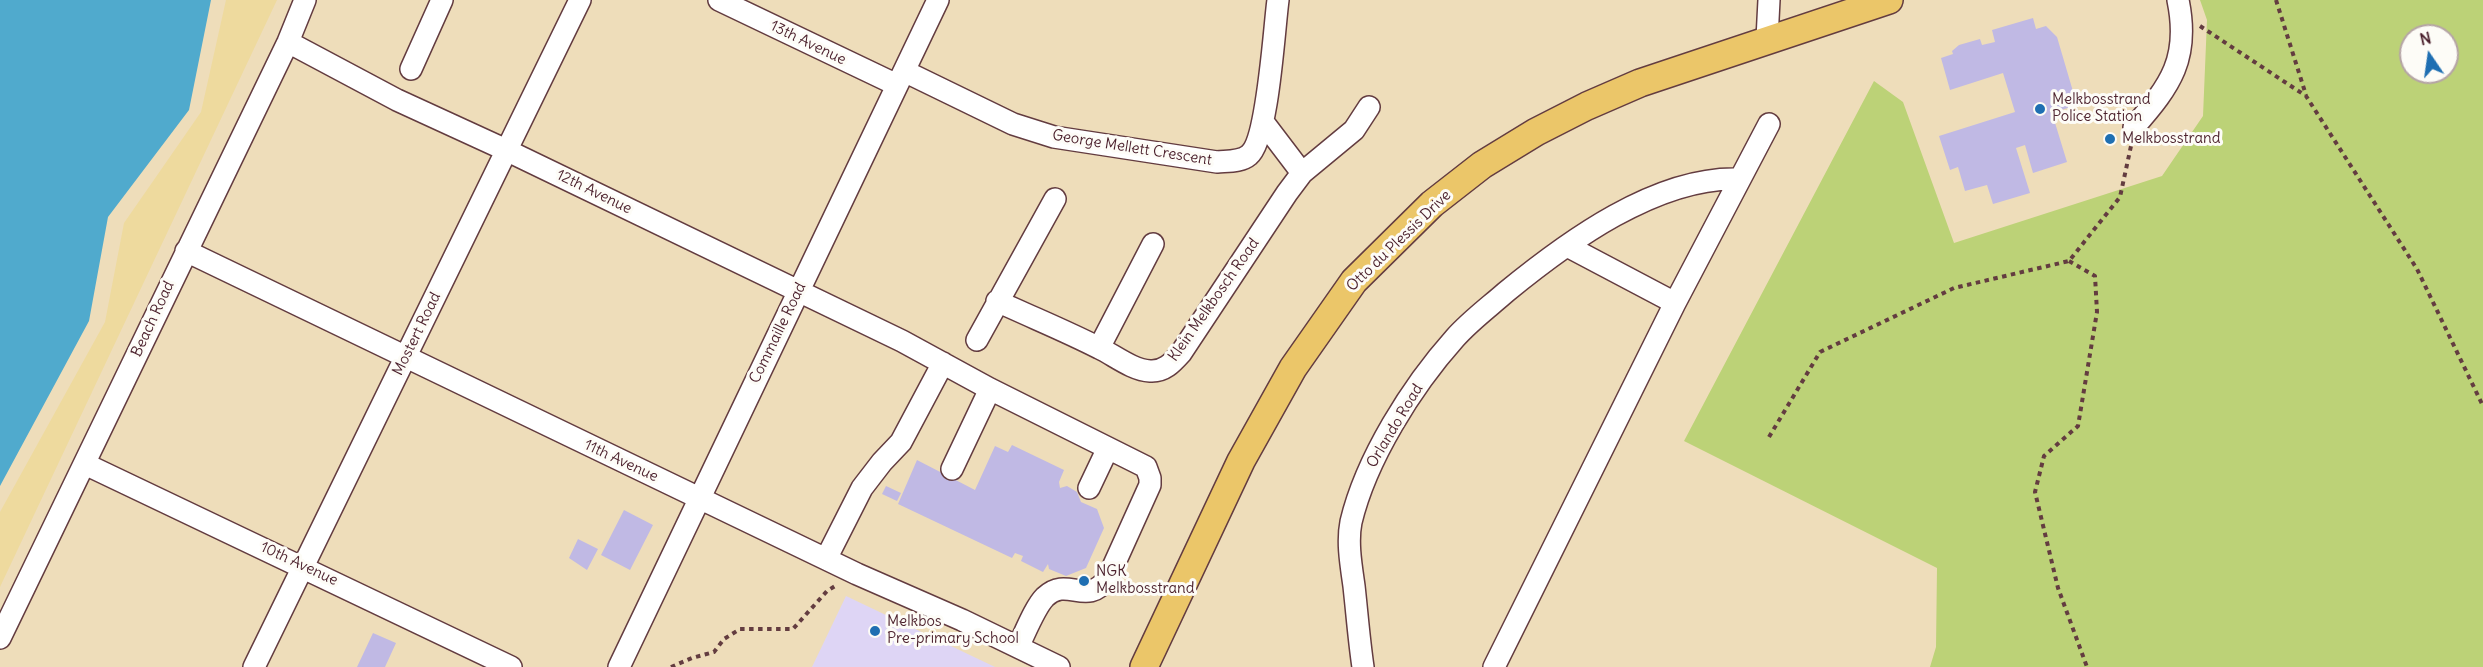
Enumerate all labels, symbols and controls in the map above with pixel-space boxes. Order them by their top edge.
street label: 13th Avenue [767,17,849,69]
north arrow [2399,24,2459,84]
text: N [2418,27,2433,49]
place label: Melkbosstrand Police Station [2052,91,2151,126]
marker: Melkbosstrand Police Station [2033,102,2047,116]
street label: George Mellett Crescent [1051,126,1213,170]
place label: Melkbosstrand [2122,130,2221,148]
marker: Melkbosstrand [2103,132,2117,146]
street label: 12th Avenue [553,166,635,218]
street label: Otto du Plessis Drive [1343,187,1455,295]
street label: Klein Melkbosch Road [1165,235,1263,365]
street label: Beach Road [128,278,178,360]
street label: Commaille Road [746,280,810,386]
street label: Mostert Road [389,290,445,378]
street label: Orlando Road [1363,381,1427,471]
street label: 11th Avenue [581,436,661,486]
street label: 10th Avenue [257,538,341,590]
place label: NGK Melkbosstrand [1096,563,1195,598]
marker: NGK Melkbosstrand [1077,574,1091,588]
place label: Melkbos Pre-primary School [887,613,1019,648]
marker: Melkbos Pre-primary School [868,624,882,638]

